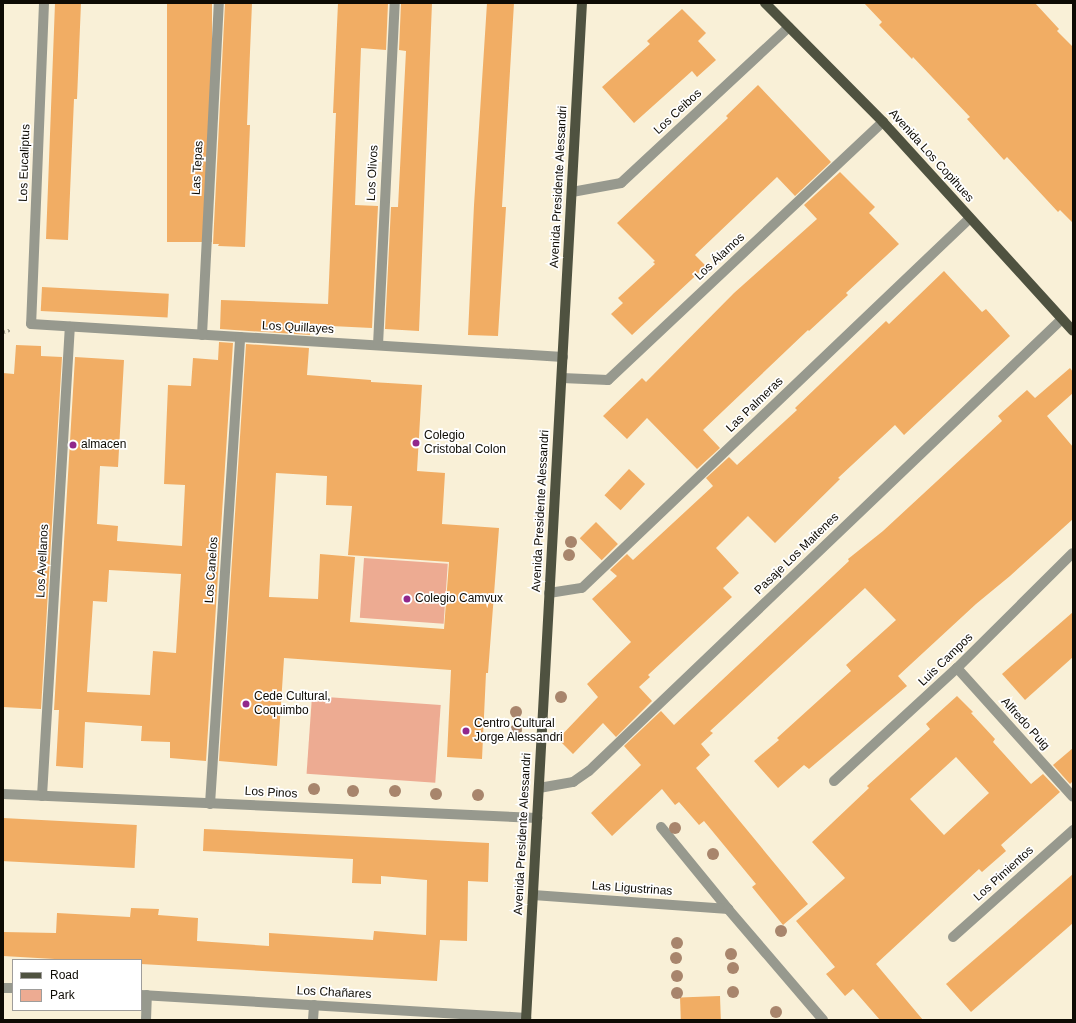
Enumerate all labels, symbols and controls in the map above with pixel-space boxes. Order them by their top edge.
street label: Los Ceibos [651,86,705,138]
street label: Avenida Presidente Alessandri [548,105,570,269]
street label: Avenida Los Copihues [886,107,976,205]
street label: Los Eucaliptus [16,124,34,202]
street label: Las Tepas [189,140,207,196]
street label: Los Olivos [364,145,382,201]
street label: Los Álamos [692,230,748,284]
street label: Los Quillayes [262,319,334,337]
street label: Las Palmeras [724,374,786,436]
place label: Colegio Cristobal Colon [424,429,506,457]
street label: Avenida Presidente Alessandri [530,429,552,593]
place label: almacen [81,438,126,452]
marker: Colegio Cristobal Colon [411,438,421,448]
marker: almacen [68,440,78,450]
street label: Pasaje Los Maitenes [752,510,842,598]
street label: Los Avellanos [34,523,52,599]
street label: Los Canelos [202,536,222,604]
place label: Colegio Camvux [415,592,503,606]
marker: Colegio Camvux [402,594,412,604]
street label: Luis Campos [916,630,976,690]
place label: Cede Cultural, Coquimbo [254,690,331,718]
street label: Alfredo Puig [998,695,1052,753]
marker: Cede Cultural, Coquimbo [241,699,251,709]
place label: Centro Cultural Jorge Alessandri [474,717,563,745]
marker: Centro Cultural Jorge Alessandri [461,726,471,736]
street label: Avenida Presidente Alessandri [512,752,534,916]
street label: Los Pinos [244,784,298,802]
street label: Los Pimientos [971,843,1037,905]
street label: Las Ligustrinas [591,879,673,899]
legend [12,959,142,1011]
text: Road [50,968,79,982]
street label: Los Chañares [296,984,372,1002]
text: Park [50,988,75,1002]

